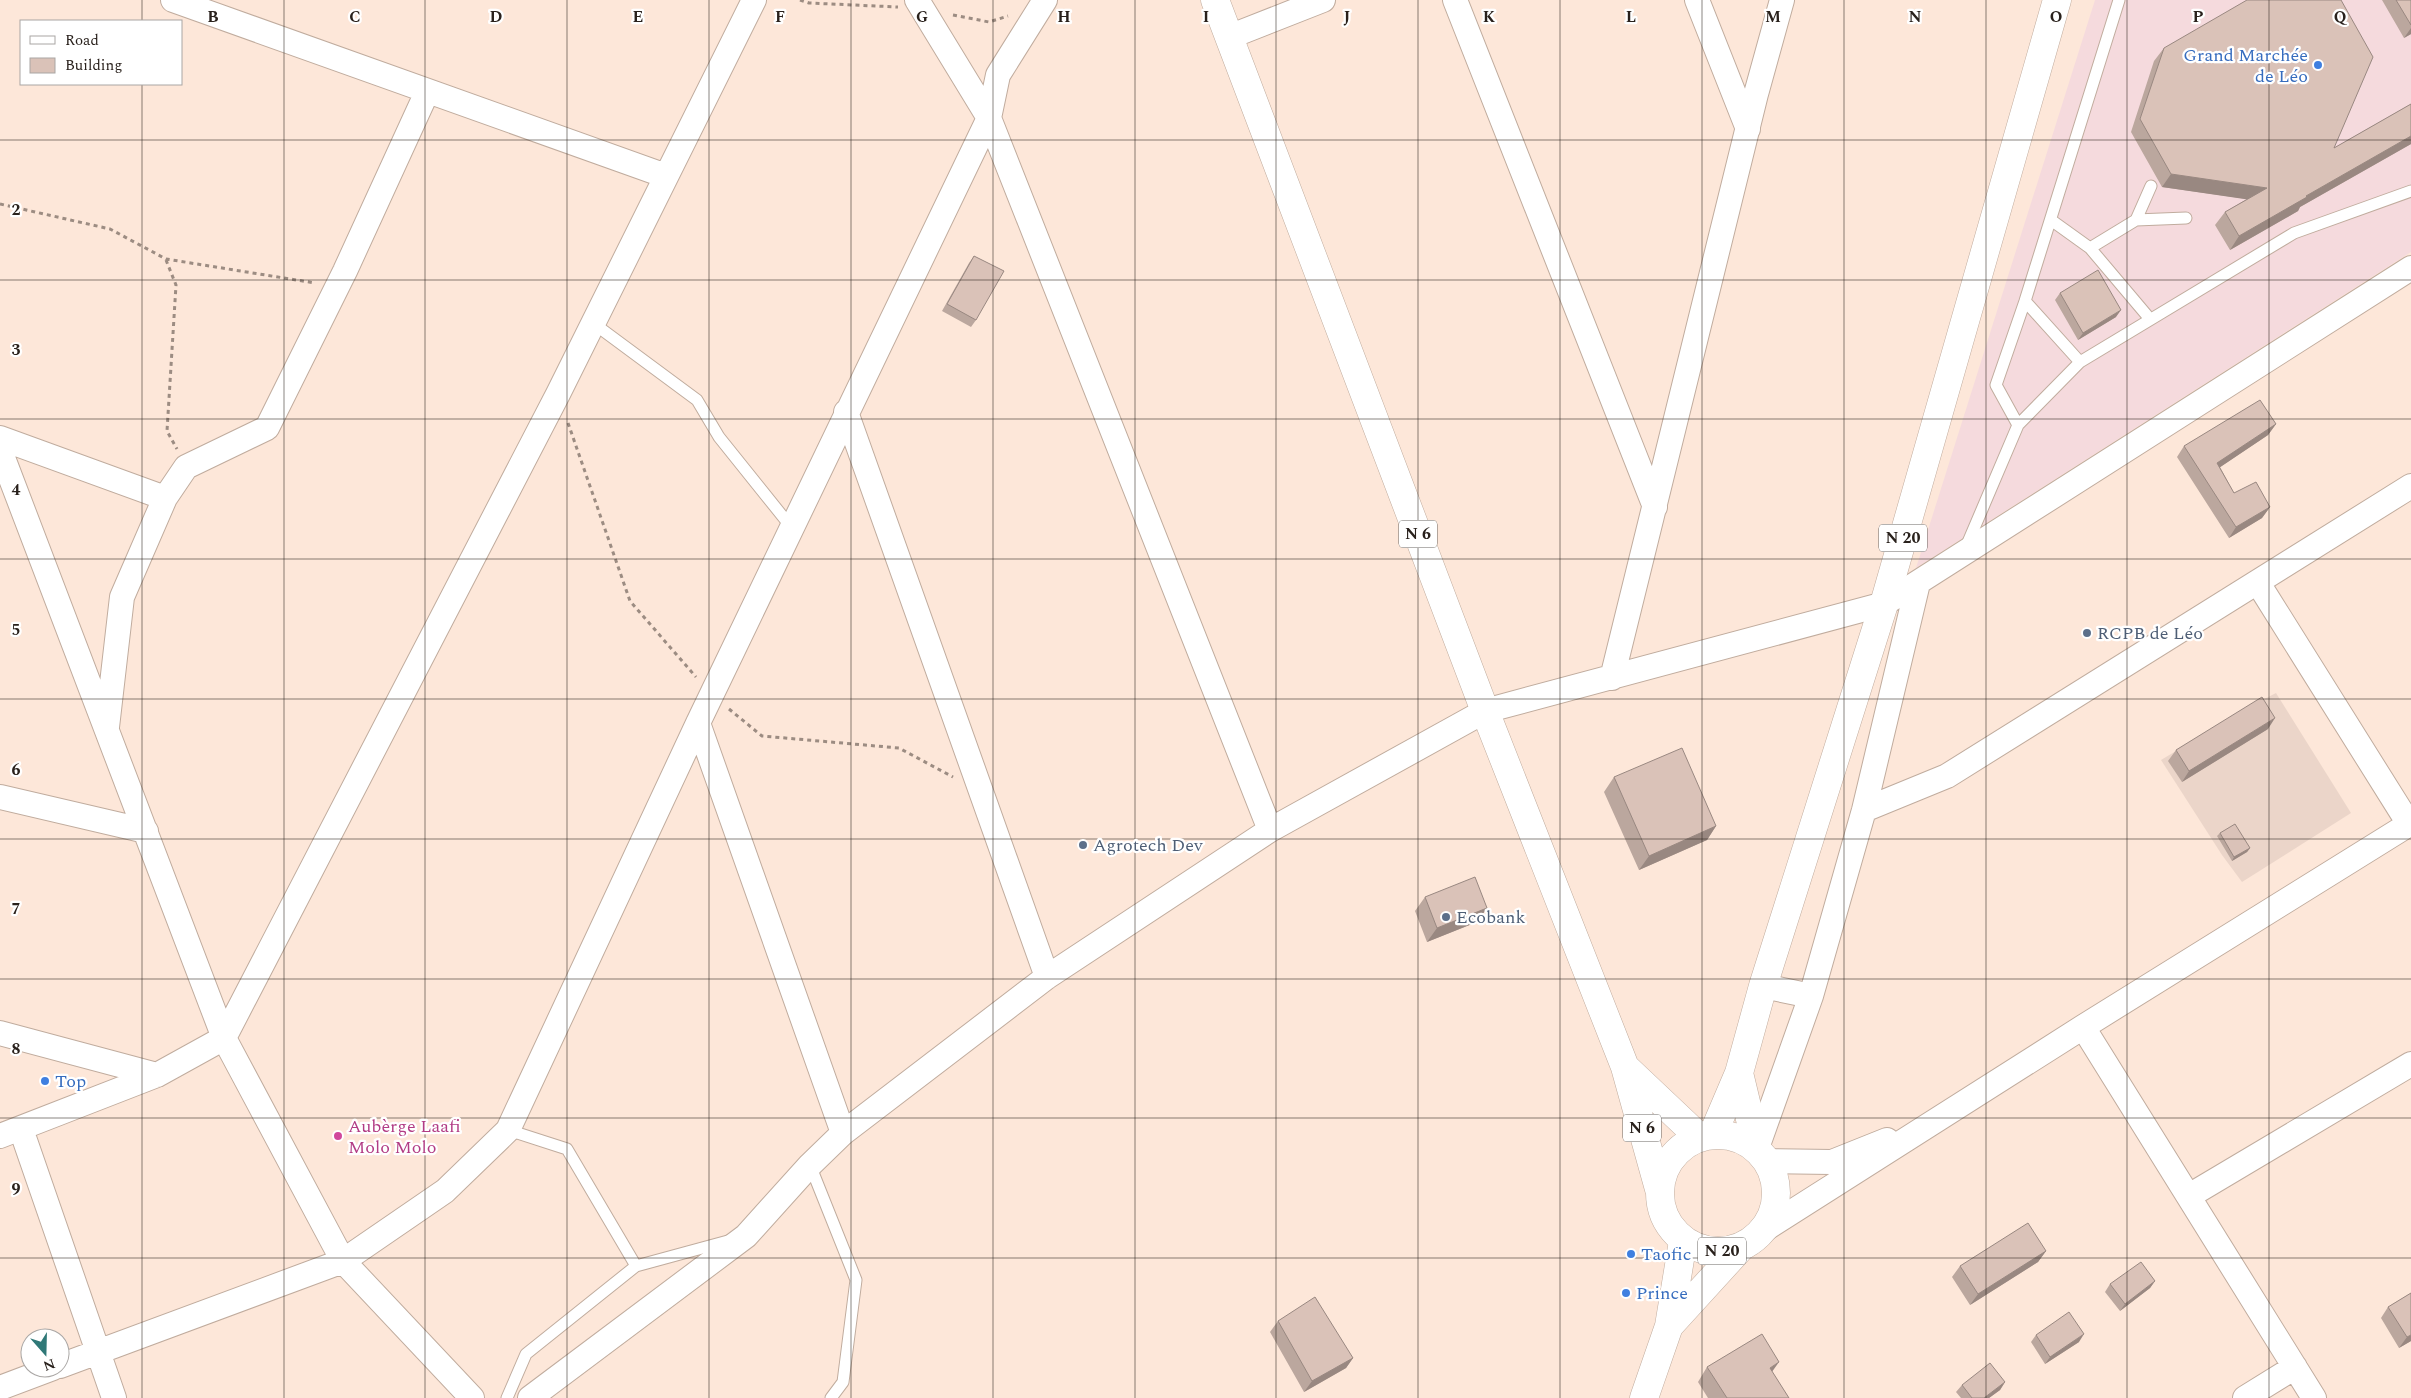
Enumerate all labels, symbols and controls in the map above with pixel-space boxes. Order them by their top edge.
text: B [207,5,219,29]
text: C [349,5,361,29]
text: D [490,5,503,29]
text: E [633,5,643,29]
text: F [775,5,785,29]
text: G [916,5,928,29]
text: H [1057,5,1071,29]
text: I [1203,5,1209,29]
text: J [1344,5,1351,29]
text: K [1483,5,1496,29]
text: L [1626,5,1636,29]
text: M [1765,5,1781,29]
text: N [1908,5,1922,29]
text: O [2050,5,2062,29]
text: P [2193,5,2204,29]
text: Q [2334,5,2347,29]
legend [20,20,182,85]
text: Road [65,29,99,52]
place label: Grand Marchée de Léo [2183,42,2308,90]
text: Building [65,54,122,77]
marker: Grand Marchée de Léo [2312,59,2324,71]
text: 2 [12,198,21,222]
text: 3 [12,338,21,362]
text: 4 [12,478,21,502]
road number: N 6 [1399,520,1437,548]
road number: N 20 [1879,524,1927,552]
text: 5 [12,618,20,642]
place label: RCPB de Léo [2097,620,2203,647]
marker: RCPB de Léo [2081,627,2093,639]
text: 6 [12,758,21,782]
place label: Agrotech Dev [1093,832,1204,859]
marker: Agrotech Dev [1077,839,1089,851]
text: 7 [12,897,21,921]
place label: Ecobank [1456,904,1525,931]
marker: Ecobank [1440,911,1452,923]
text: 8 [12,1037,21,1061]
place label: Top [55,1068,86,1095]
marker: Top [39,1075,51,1087]
place label: Aubèrge Laafi Molo Molo [348,1113,461,1161]
road number: N 6 [1623,1114,1661,1142]
marker: Aubèrge Laafi Molo Molo [332,1130,344,1142]
text: 9 [12,1177,21,1201]
road number: N 20 [1698,1238,1746,1264]
place label: Taofic [1641,1241,1691,1268]
marker: Taofic [1625,1248,1637,1260]
place label: Prince [1636,1280,1688,1307]
marker: Prince [1620,1287,1632,1299]
north arrow [20,1328,70,1378]
text: N [40,1353,58,1377]

